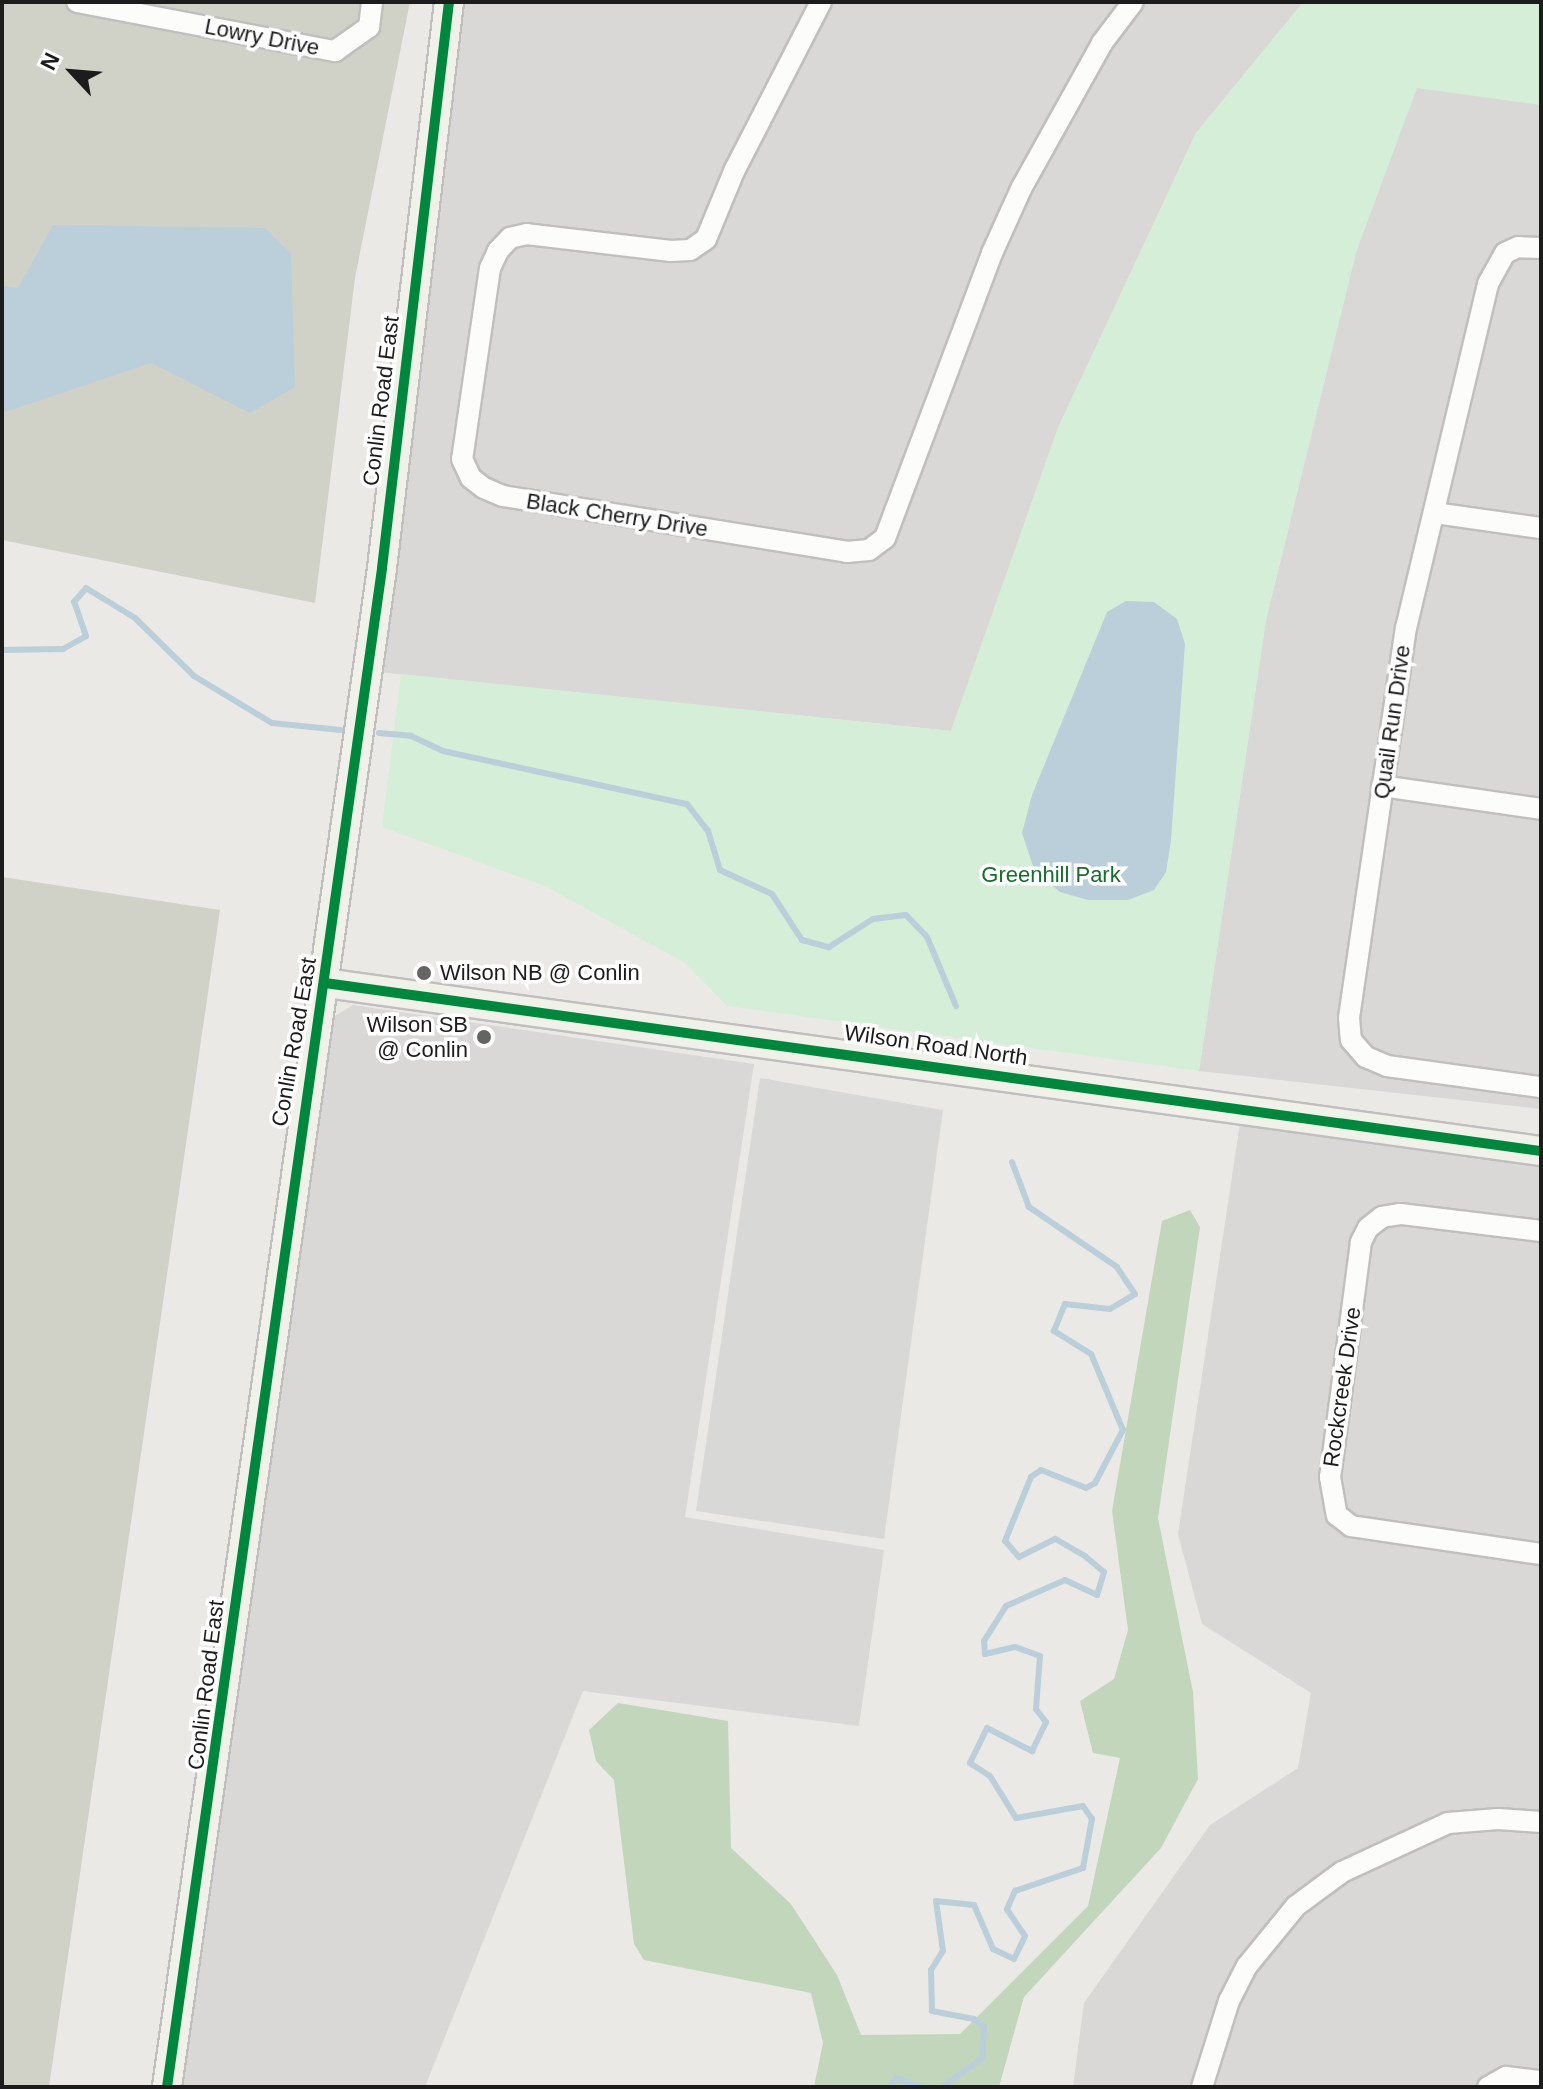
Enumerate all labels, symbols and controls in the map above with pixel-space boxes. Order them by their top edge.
street label: Lowry Drive [202,13,322,61]
north arrow [32,32,112,112]
text: N [35,49,65,74]
street label: Conlin Road East [357,314,405,488]
street label: Black Cherry Drive [524,488,710,542]
street label: Quail Run Drive [1368,643,1416,801]
park label: Greenhill Park [981,862,1121,888]
street label: Conlin Road East [266,955,322,1129]
place label: Wilson NB @ Conlin [440,960,640,986]
marker: Wilson NB @ Conlin [415,964,433,982]
place label: Wilson SB @ Conlin [367,1011,468,1062]
street label: Wilson Road North [843,1019,1029,1071]
marker: Wilson SB @ Conlin [475,1028,493,1046]
street label: Rockcreek Drive [1318,1305,1366,1469]
street label: Conlin Road East [182,1598,230,1772]

